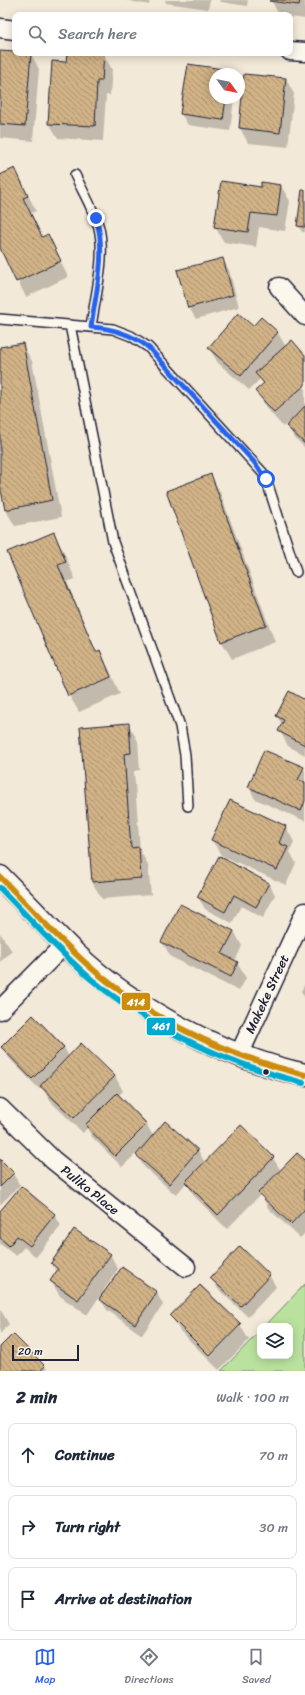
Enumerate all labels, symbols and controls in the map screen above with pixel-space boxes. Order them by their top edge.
search box [12,12,293,56]
text: Search here [58,21,137,47]
icon: search [26,23,48,45]
north arrow [209,68,245,104]
route end [87,209,105,227]
route start [257,470,275,488]
street label: Makeke Street [239,950,296,1037]
line badge: 414 [121,992,151,1011]
text: 414 [126,993,145,1012]
line badge: 461 [146,1017,176,1036]
text: 461 [151,1017,170,1036]
unlabelled marker [261,1067,271,1077]
street label: Puliko Place [55,1159,125,1221]
map controls [257,1323,293,1359]
button: layers [257,1323,293,1359]
text: 20 m [18,1342,43,1361]
scale bar [12,1343,79,1362]
text: 2 min [16,1382,57,1412]
text: Walk · 100 m [216,1386,289,1409]
text: Continue [55,1442,115,1468]
icon: ahead [17,1444,39,1466]
text: 70 m [259,1444,288,1467]
text: Turn right [55,1514,120,1540]
icon: right [17,1516,39,1538]
text: 30 m [259,1516,288,1539]
text: Arrive at destination [55,1586,192,1612]
icon: arrive [17,1588,39,1610]
tab: Map [34,1646,56,1689]
tab: Directions [124,1646,174,1689]
tab: Saved [242,1646,271,1689]

